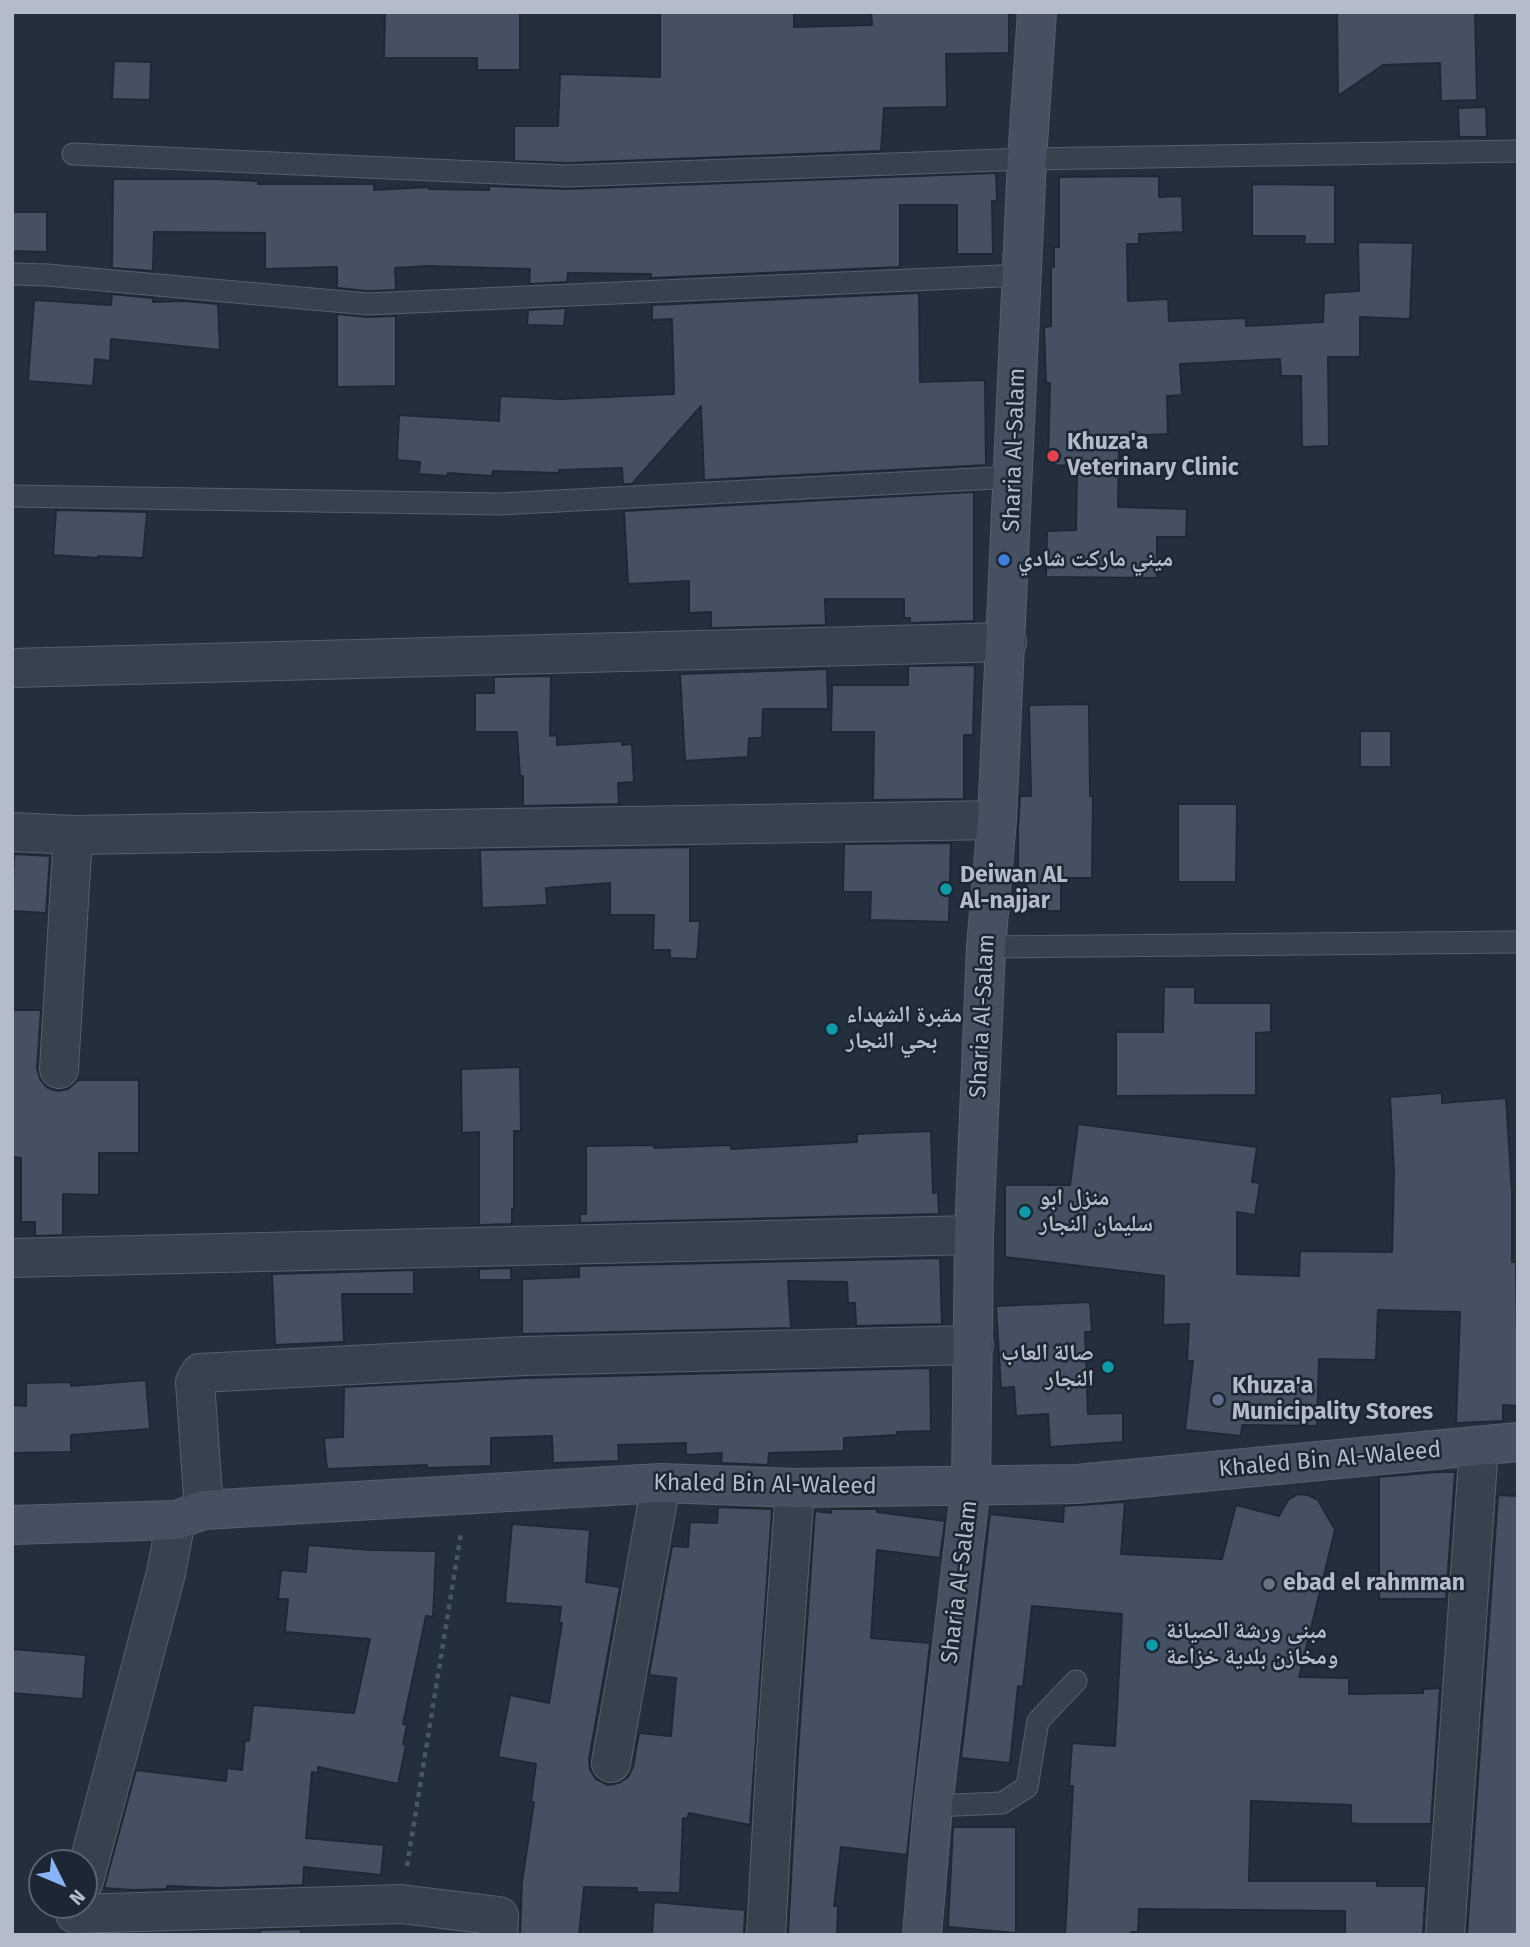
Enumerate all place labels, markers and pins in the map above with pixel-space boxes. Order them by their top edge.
place label: Khuza'a Veterinary Clinic [1067,429,1239,483]
marker: Khuza'a Veterinary Clinic [1045,448,1061,464]
place label: ميني ماركت شادي [1018,546,1173,574]
marker: ميني ماركت شادي [996,552,1012,568]
place label: Deiwan AL Al-najjar [960,862,1068,916]
marker: Deiwan AL Al-najjar [938,881,954,897]
place label: مقبرة الشهداء بحي النجار [846,1002,962,1056]
marker: مقبرة الشهداء بحي النجار [824,1021,840,1037]
place label: منزل ابو سليمان النجار [1039,1185,1153,1239]
marker: منزل ابو سليمان النجار [1017,1204,1033,1220]
place label: صالة العاب النجار [1001,1340,1094,1394]
marker: صالة العاب النجار [1100,1359,1116,1375]
place label: Khuza'a Municipality Stores [1232,1373,1433,1427]
marker: Khuza'a Municipality Stores [1210,1392,1226,1408]
place label: ebad el rahmman [1283,1570,1465,1598]
marker: ebad el rahmman [1261,1576,1277,1592]
place label: مبنى ورشة الصيانة ومخازن بلدية خزاعة [1166,1618,1338,1672]
marker: مبنى ورشة الصيانة ومخازن بلدية خزاعة [1144,1637,1160,1653]

